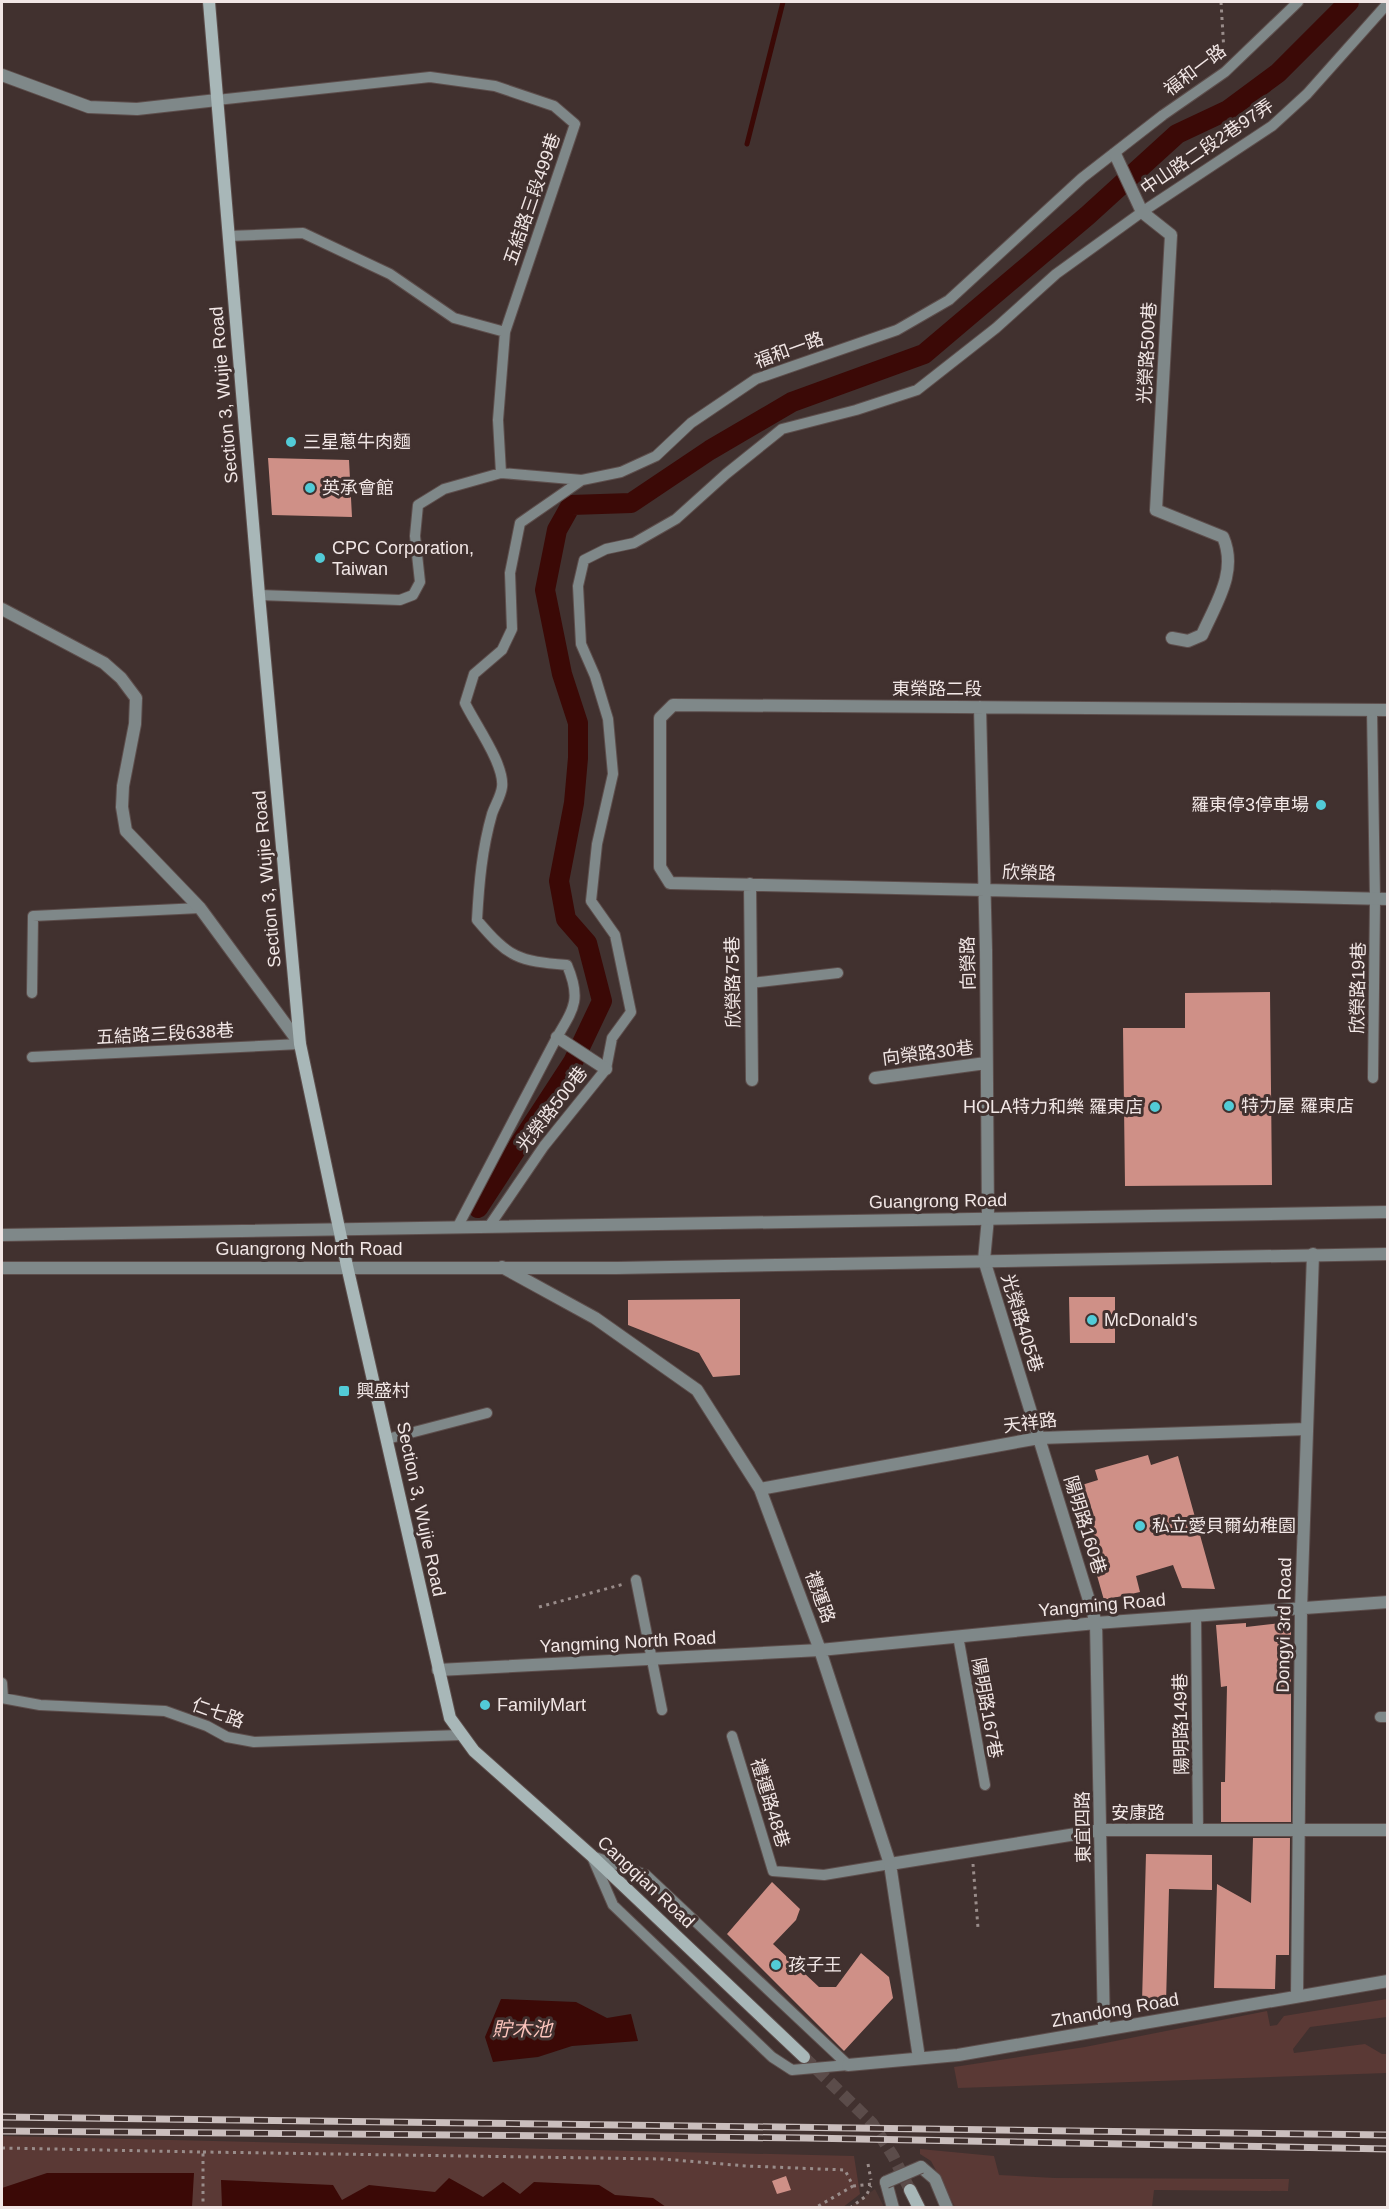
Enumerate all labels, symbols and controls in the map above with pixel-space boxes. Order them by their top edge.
street label: 福和一路 [1160,40,1230,100]
street label: 中山路二段2巷97弄 [1137,95,1277,199]
street label: 五結路三段499巷 [500,130,564,268]
street label: 光榮路500巷 [1134,302,1160,404]
street label: Section 3, Wujie Road [206,306,242,484]
street label: 福和一路 [752,328,826,372]
place label: 三星蔥牛肉麵 [303,432,411,452]
marker: 三星蔥牛肉麵 [284,435,298,449]
place label: 英承會館 [322,478,394,498]
marker: 英承會館 [303,481,317,495]
place label: CPC Corporation, Taiwan [332,538,474,579]
marker: CPC Corporation, Taiwan [313,551,327,565]
street label: 東榮路二段 [892,679,982,699]
street label: Section 3, Wujie Road [249,790,285,968]
place label: 羅東停3停車場 [1191,795,1309,815]
marker: 羅東停3停車場 [1314,798,1328,812]
street label: 欣榮路 [1002,862,1056,884]
street label: 欣榮路75巷 [722,936,744,1028]
street label: 向榮路 [958,936,978,990]
street label: 欣榮路19巷 [1347,942,1369,1034]
street label: 五結路三段638巷 [96,1020,234,1048]
street label: 向榮路30巷 [881,1037,975,1069]
street label: 光榮路500巷 [513,1063,591,1155]
place label: 特力屋 羅東店 [1241,1096,1354,1116]
place label: HOLA特力和樂 羅東店 [963,1097,1143,1117]
marker: 特力屋 羅東店 [1222,1099,1236,1113]
marker: HOLA特力和樂 羅東店 [1148,1100,1162,1114]
street label: Guangrong Road [869,1190,1007,1212]
street label: Guangrong North Road [215,1239,403,1259]
street label: 光榮路405巷 [998,1271,1046,1375]
place label: McDonald's [1104,1310,1197,1330]
marker: McDonald's [1085,1313,1099,1327]
place label: 興盛村 [356,1381,410,1401]
marker: 興盛村 [337,1384,351,1398]
street label: 天祥路 [1002,1410,1058,1436]
street label: Section 3, Wujie Road [393,1420,449,1598]
street label: 陽明路160巷 [1061,1473,1109,1577]
place label: 私立愛貝爾幼稚園 [1152,1516,1296,1536]
marker: 私立愛貝爾幼稚園 [1133,1519,1147,1533]
street label: Dongyi 3rd Road [1273,1557,1295,1693]
street label: 禮運路 [801,1568,839,1626]
street label: Yangming Road [1037,1589,1167,1621]
street label: Yangming North Road [539,1627,717,1657]
street label: 陽明路167巷 [968,1656,1006,1760]
street label: 陽明路149巷 [1170,1673,1192,1775]
street label: 仁七路 [189,1694,247,1732]
place label: FamilyMart [497,1695,586,1715]
marker: FamilyMart [478,1698,492,1712]
street label: 禮運路48巷 [747,1756,793,1850]
street label: 東宜四路 [1072,1791,1094,1863]
street label: 安康路 [1111,1803,1165,1823]
street label: Cangqian Road [593,1832,699,1932]
place label: 孩子王 [788,1955,842,1975]
marker: 孩子王 [769,1958,783,1972]
street label: Zhandong Road [1050,1989,1180,2031]
water label: 貯木池 [492,2018,554,2040]

